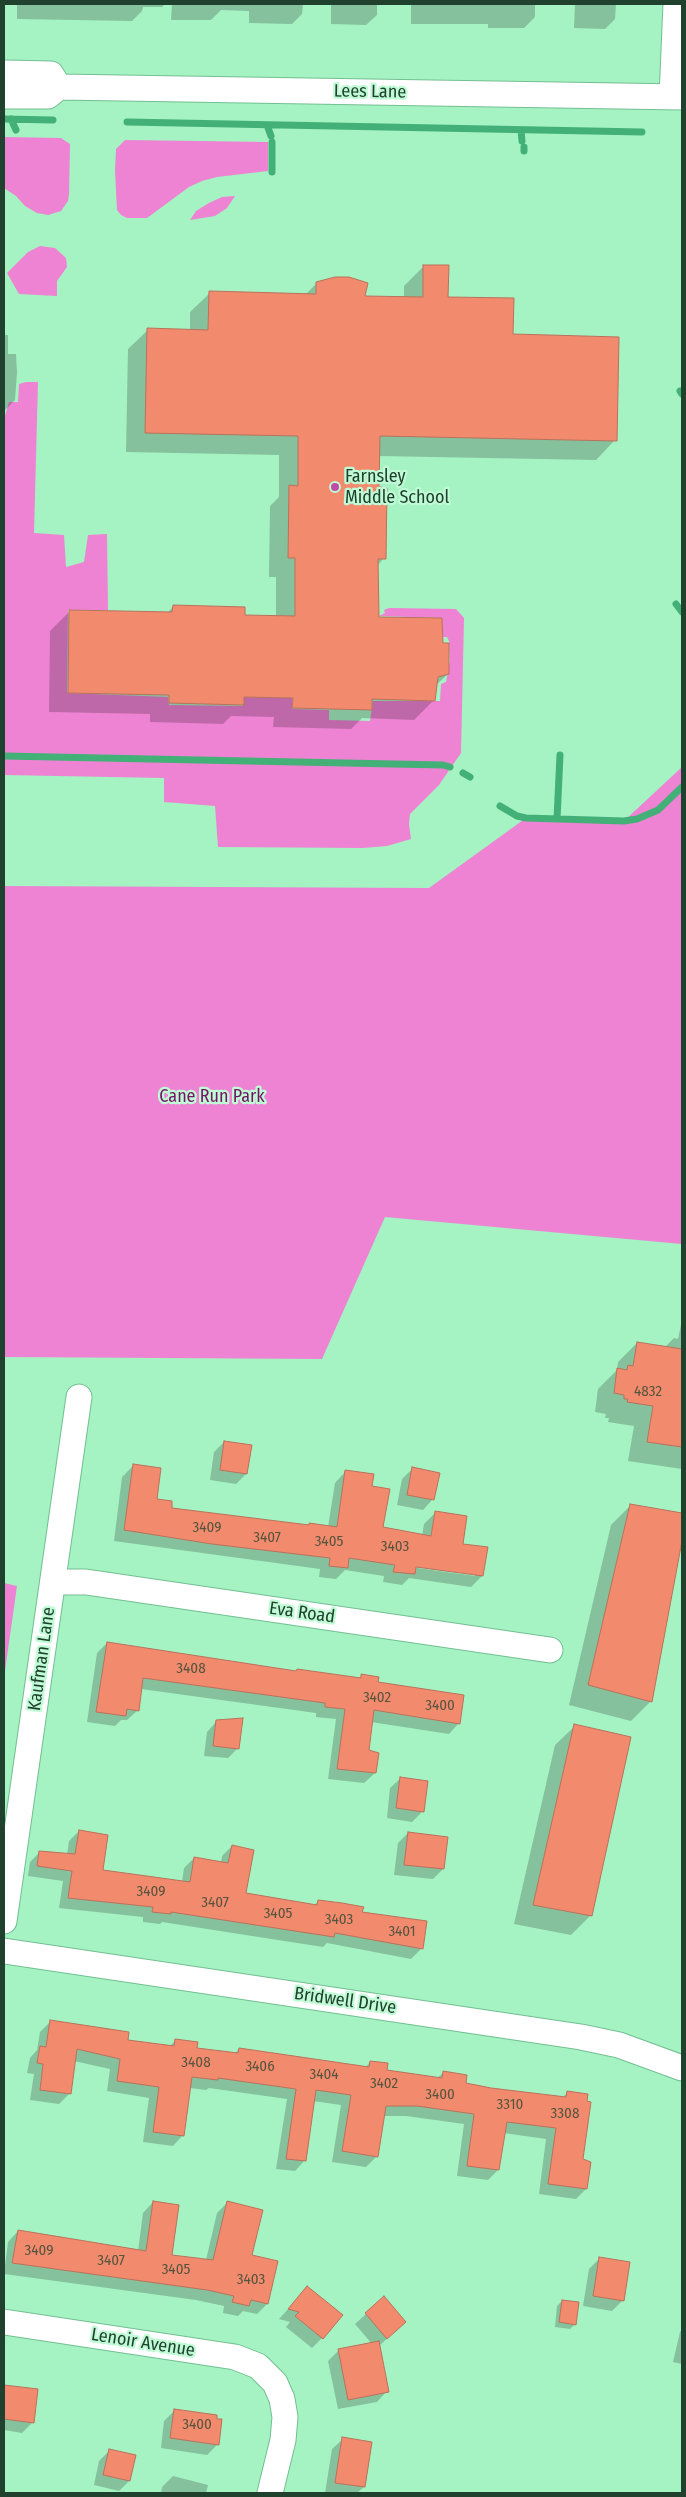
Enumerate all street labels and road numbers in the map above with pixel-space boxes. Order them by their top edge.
street label: Lees Lane [334,81,406,103]
street label: Eva Road [268,1598,336,1628]
street label: Kaufman Lane [24,1606,60,1712]
street label: Bridwell Drive [293,1983,397,2019]
street label: Lenoir Avenue [90,2324,196,2362]

